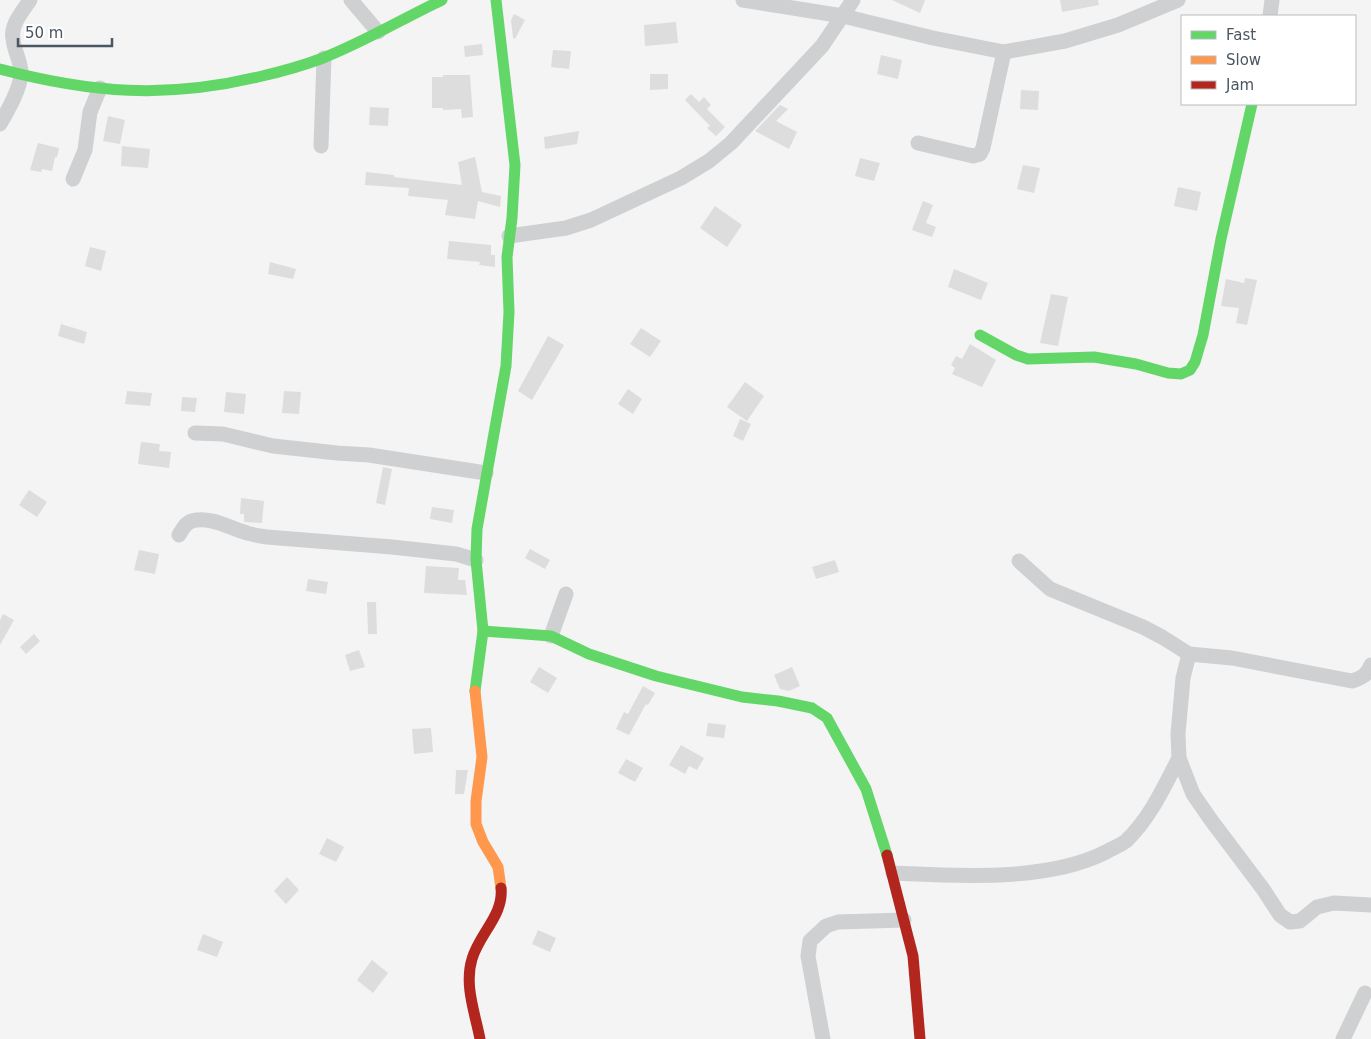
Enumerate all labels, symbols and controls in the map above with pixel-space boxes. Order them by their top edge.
scale bar [18,15,111,47]
legend [1181,15,1356,105]
text: 50 m [25,24,63,42]
text: Fast [1226,26,1256,44]
text: Slow [1226,51,1261,69]
text: Jam [1225,76,1254,94]

